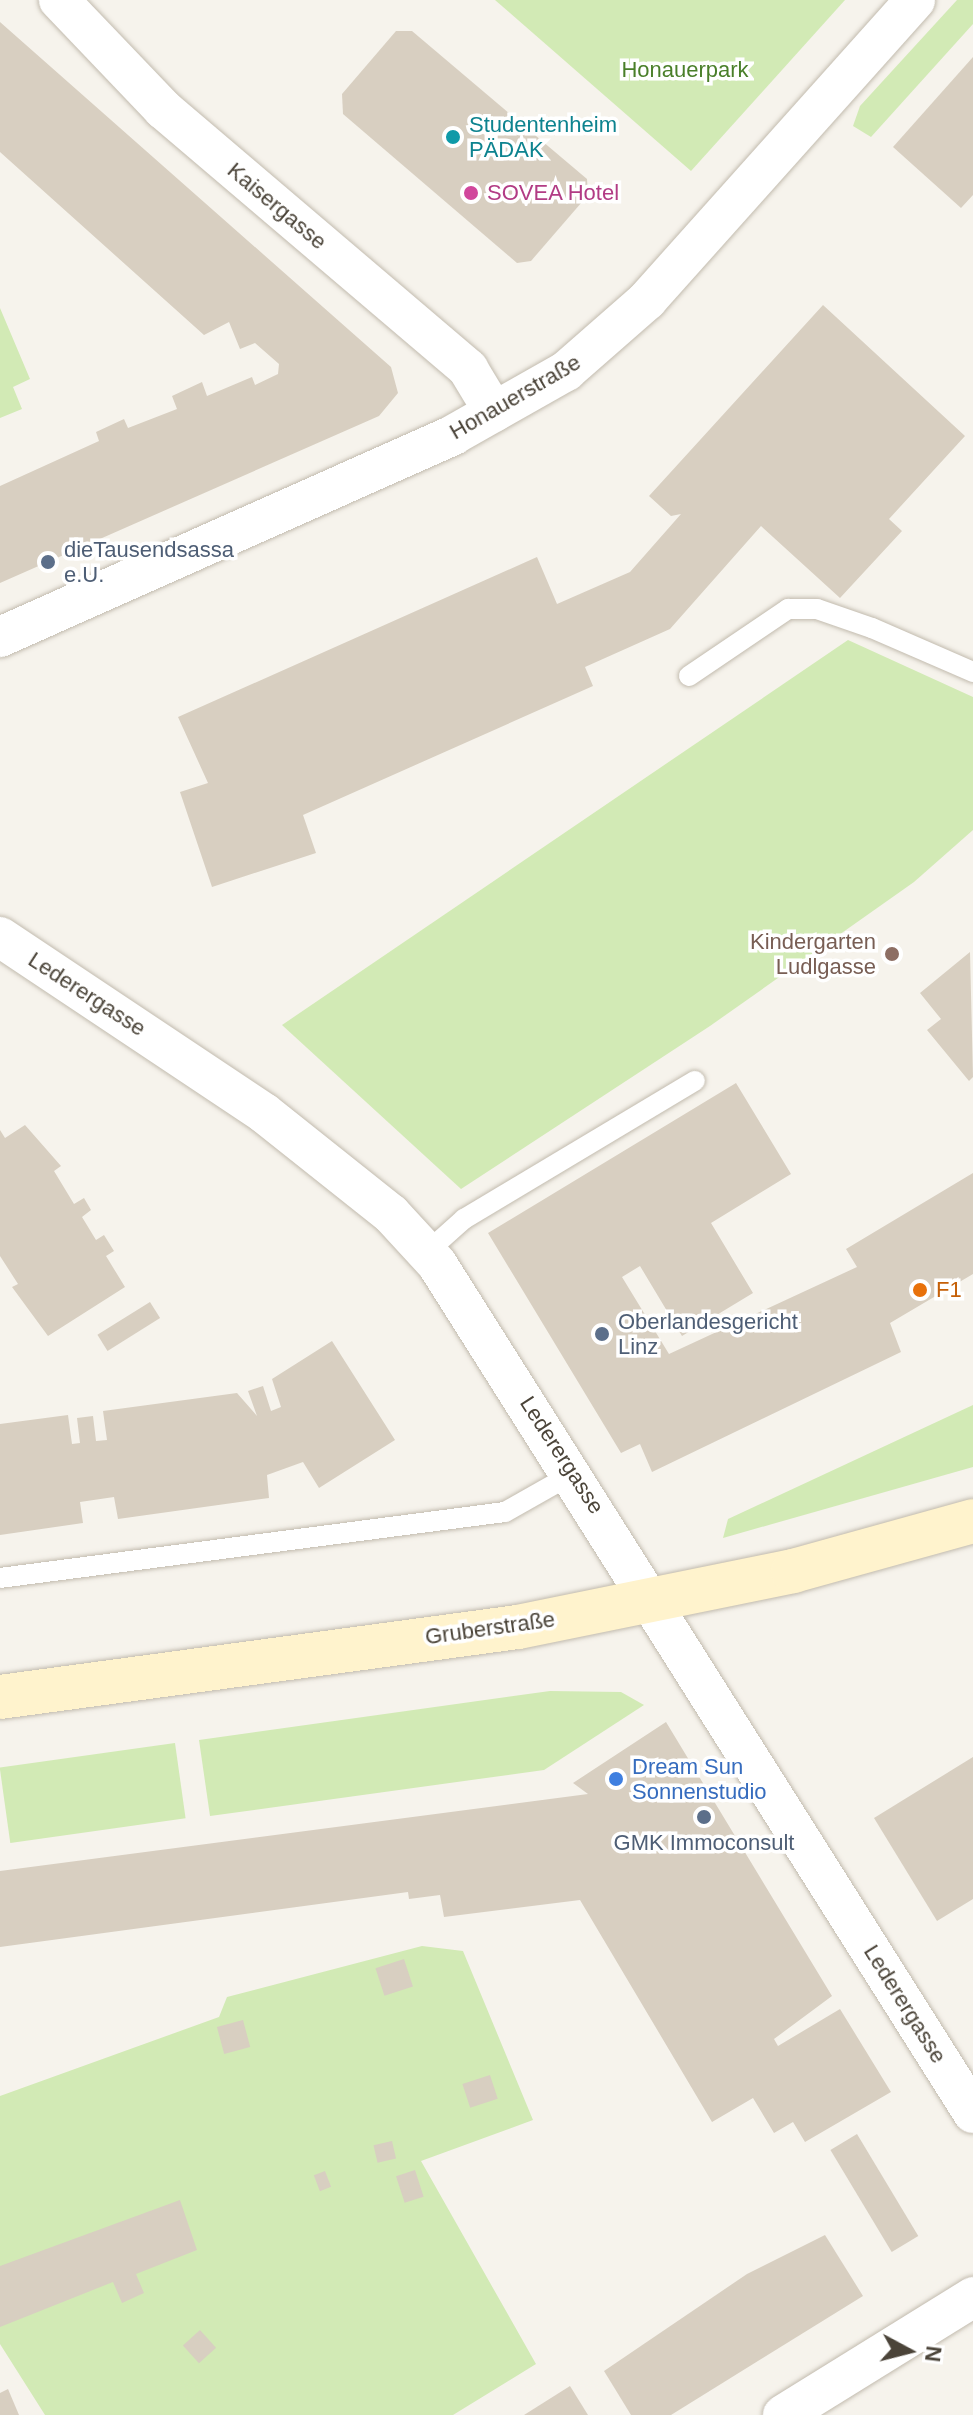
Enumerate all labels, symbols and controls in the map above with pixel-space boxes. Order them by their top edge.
park label: Honauerpark [621,57,749,83]
place label: Studentenheim PÄDAK [469,111,617,162]
marker: Studentenheim PÄDAK [444,128,462,146]
street label: Kaisergasse [222,157,332,255]
place label: SOVEA Hotel [487,180,620,206]
marker: SOVEA Hotel [462,184,480,202]
street label: Honauerstraße [445,349,585,445]
place label: dieTausendsassa e.U. [64,536,234,588]
marker: dieTausendsassa e.U. [39,553,57,571]
place label: Kindergarten Ludlgasse [750,928,876,980]
marker: Kindergarten Ludlgasse [883,945,901,963]
street label: Lederergasse [23,946,151,1042]
place label: F1 [936,1277,962,1303]
marker: F1 [911,1281,929,1299]
place label: Oberlandesgericht Linz [618,1308,798,1360]
marker: Oberlandesgericht Linz [593,1325,611,1343]
street label: Lederergasse [514,1391,610,1519]
street label: Gruberstraße [423,1606,557,1650]
place label: Dream Sun Sonnenstudio [632,1753,767,1804]
marker: Dream Sun Sonnenstudio [607,1770,625,1788]
marker: GMK Immoconsult [695,1808,713,1826]
place label: GMK Immoconsult [614,1830,794,1856]
street label: Lederergasse [858,1940,952,2068]
north arrow [869,2311,949,2391]
text: N [920,2345,947,2363]

